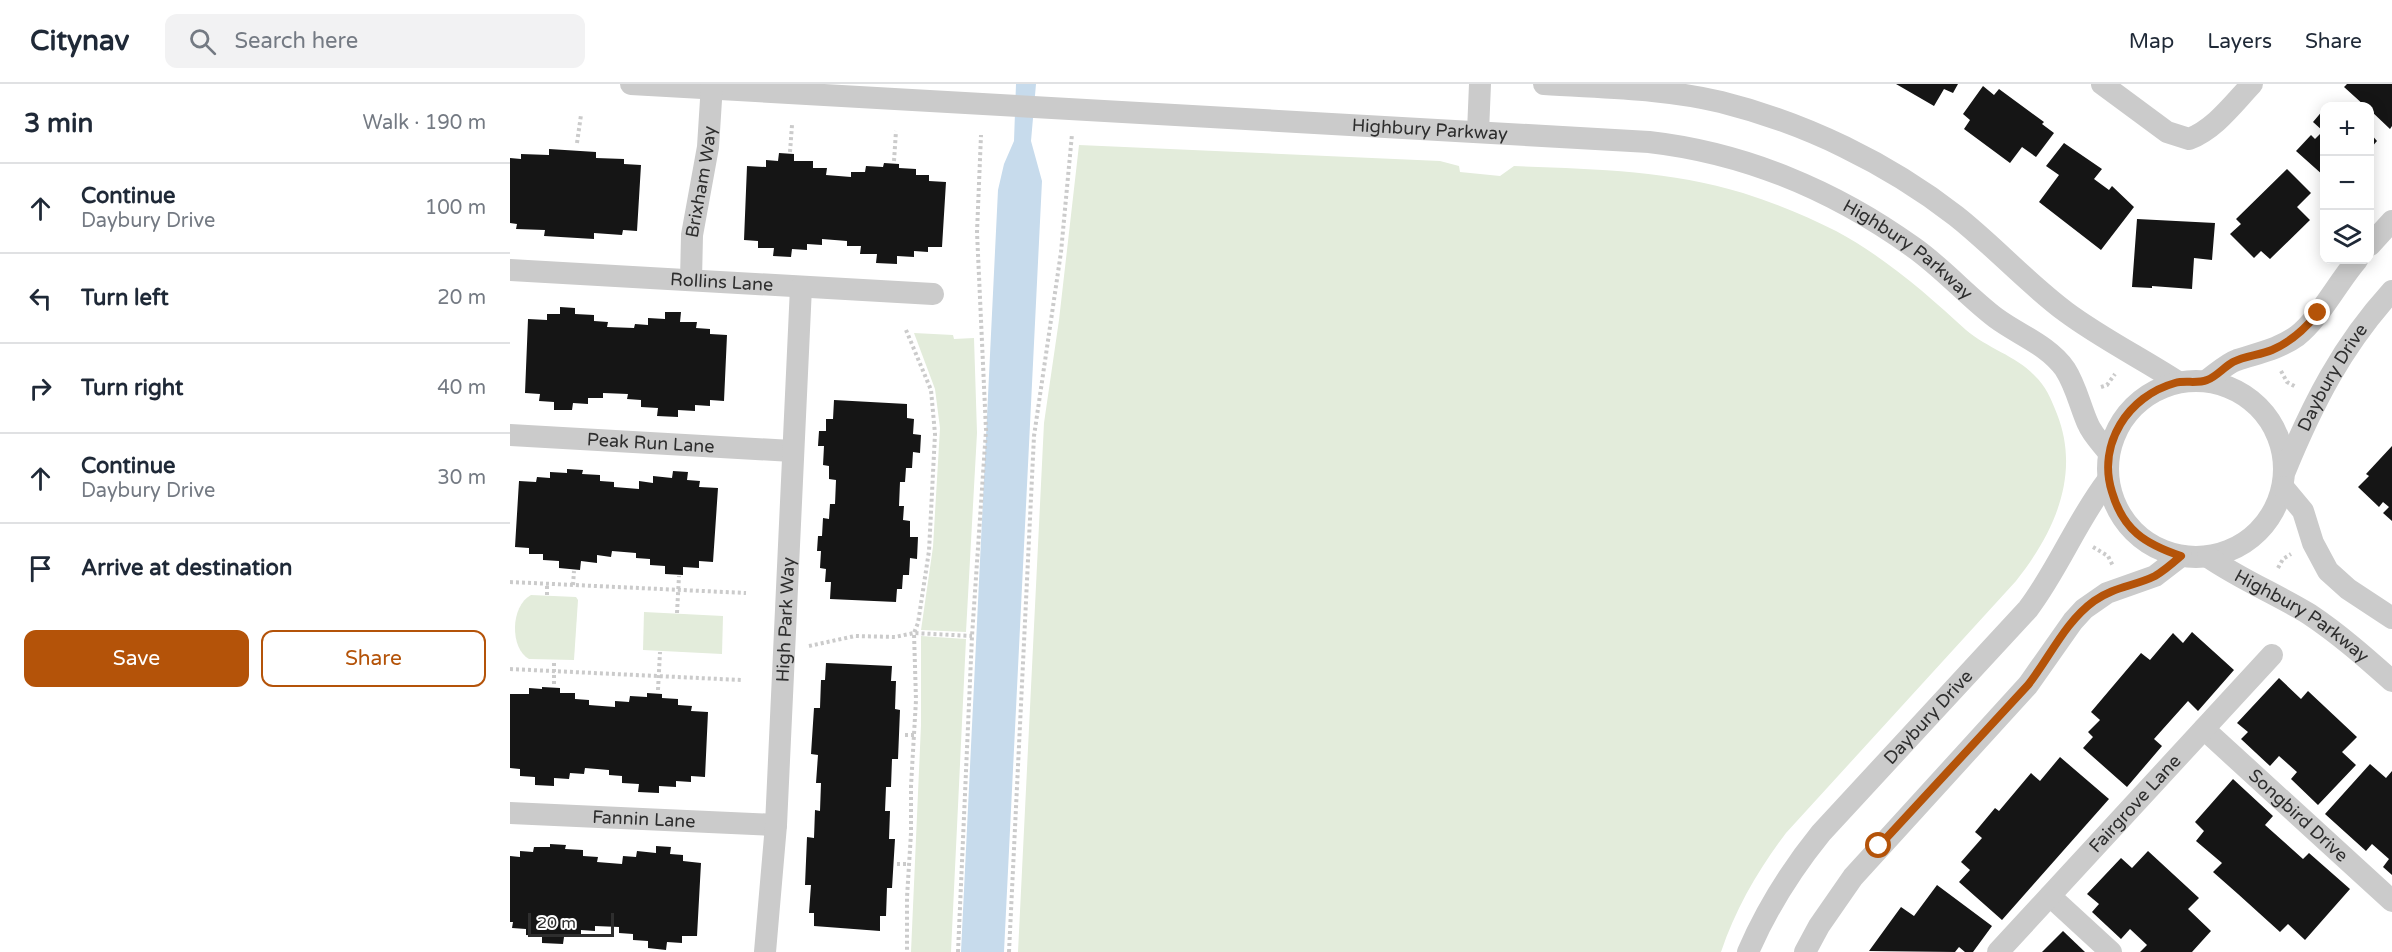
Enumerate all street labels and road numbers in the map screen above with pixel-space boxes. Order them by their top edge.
street label: Highbury Parkway [1351,114,1509,145]
street label: Brixham Way [681,125,720,239]
street label: Highbury Parkway [1839,195,1978,304]
street label: Rollins Lane [670,268,774,296]
street label: Daybury Drive [2293,319,2372,435]
street label: Peak Run Lane [586,428,715,458]
street label: High Park Way [772,556,799,683]
street label: Highbury Parkway [2231,565,2374,667]
street label: Daybury Drive [1879,665,1977,769]
street label: Fairgrove Lane [2084,750,2186,857]
street label: Songbird Drive [2244,764,2353,866]
street label: Fannin Lane [592,806,696,832]

